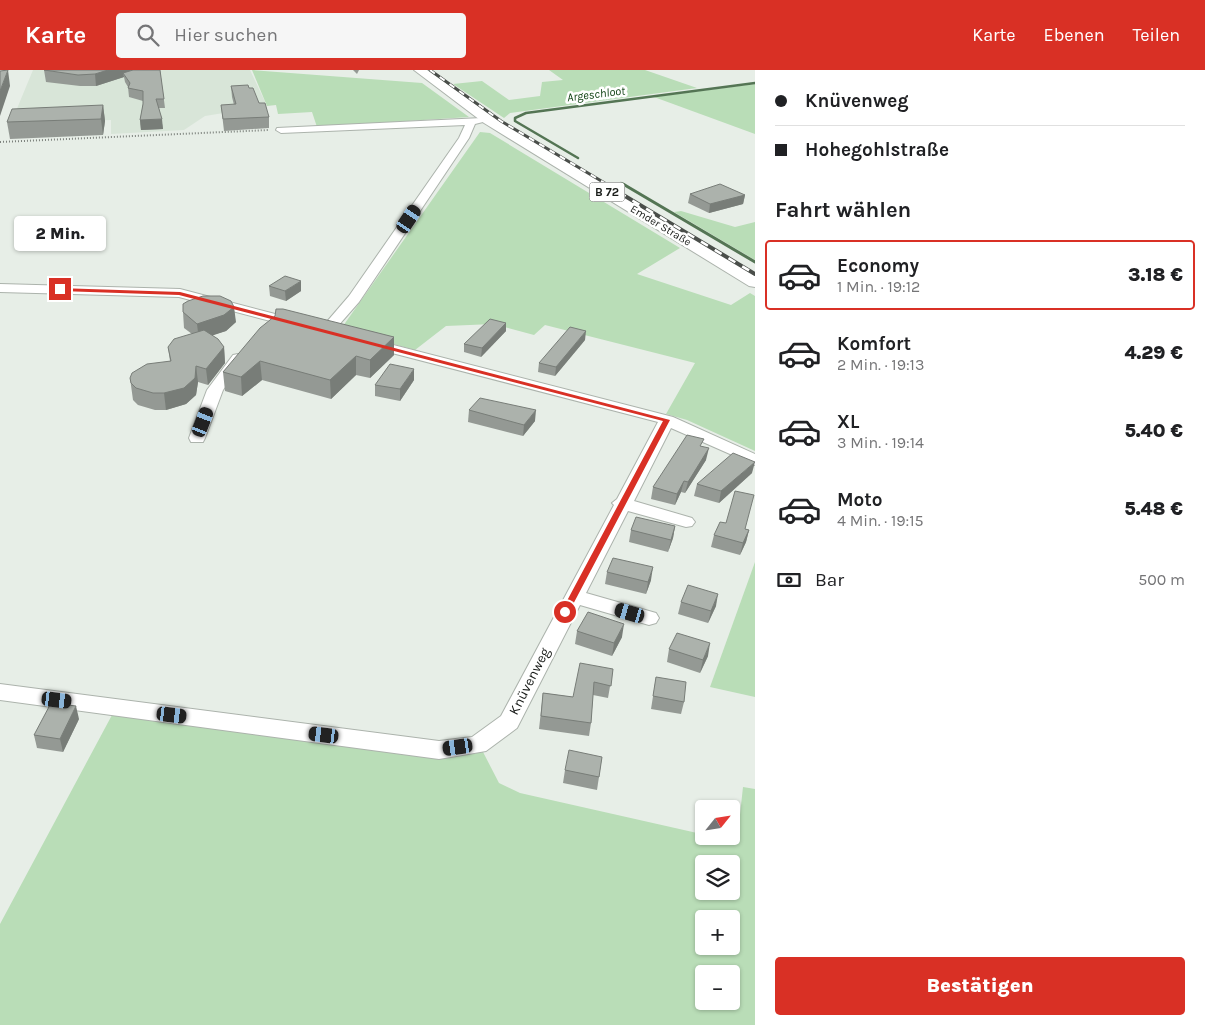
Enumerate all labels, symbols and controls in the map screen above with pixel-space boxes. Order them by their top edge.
search box [116,13,466,58]
text: Karte [25,21,86,49]
icon: search [134,21,162,49]
text: Hier suchen [174,24,278,46]
text: Karte [972,24,1016,46]
text: Ebenen [1044,24,1105,46]
text: Teilen [1133,24,1180,46]
water label: Argeschloot [566,83,627,105]
text: Knüvenweg [805,90,908,112]
text: Hohegohlstraße [805,139,949,161]
road number: B 72 [590,182,624,202]
text: Fahrt wählen [775,197,911,223]
car [394,202,423,236]
street label: Emder Straße [628,202,694,249]
callout: 2 Min. [14,216,106,252]
text: 2 Min. [36,224,84,243]
icon: car [777,253,822,298]
text: Economy [837,255,919,277]
text: 3.18 € [1128,264,1183,286]
text: 1 Min. · 19:12 [837,277,920,296]
route end [49,278,71,300]
icon: car [777,331,822,376]
text: Komfort [837,333,911,355]
text: 4.29 € [1124,342,1183,364]
text: 2 Min. · 19:13 [837,355,924,374]
car [190,405,215,439]
icon: car [777,409,822,454]
text: XL [837,411,859,433]
text: 5.40 € [1124,420,1183,442]
text: 3 Min. · 19:14 [837,433,924,452]
icon: car [777,487,822,532]
text: Moto [837,489,883,511]
text: 5.48 € [1124,498,1183,520]
text: 4 Min. · 19:15 [837,511,924,530]
icon: cash [775,566,803,594]
text: Bar [815,569,844,591]
text: 500 m [1138,570,1185,589]
route start [554,601,576,623]
car [613,602,646,624]
street label: Knüvenweg [505,645,554,718]
car [41,691,72,709]
car [156,706,187,724]
car [308,726,339,744]
car [442,737,473,757]
north arrow [695,800,740,845]
map controls [695,800,740,1010]
button: layers [695,855,740,900]
button: + [695,910,740,955]
button: Bestätigen [775,957,1185,1015]
button: − [695,965,740,1010]

